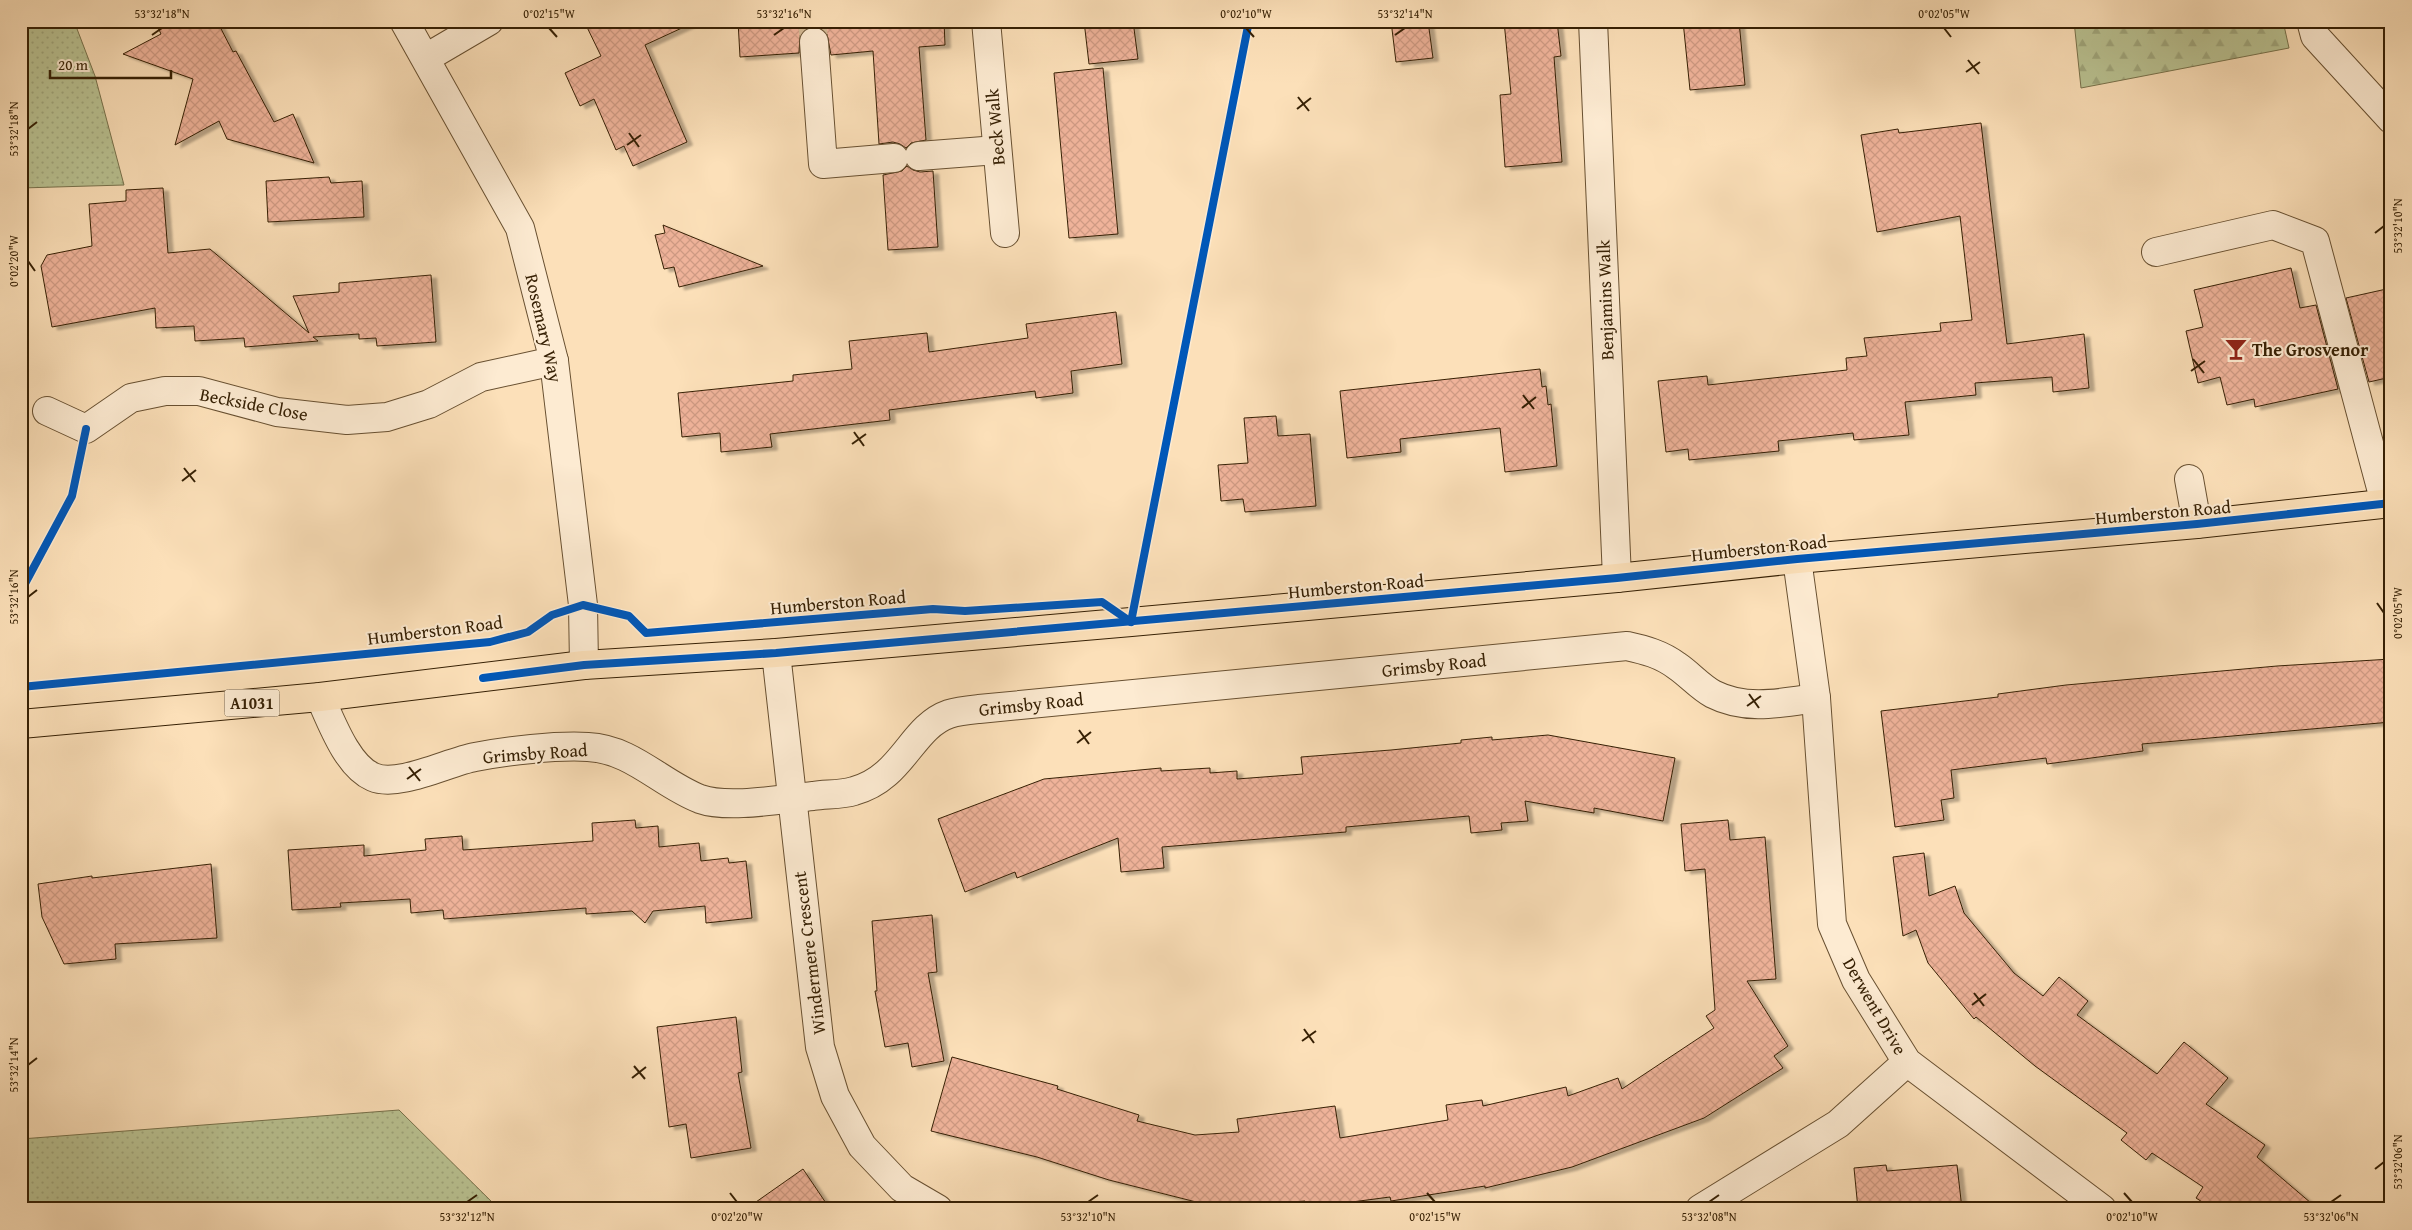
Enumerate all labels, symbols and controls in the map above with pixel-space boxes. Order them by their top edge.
text: 53°32'18"N [134,5,190,22]
text: 0°02'15"W [523,5,576,22]
text: 53°32'16"N [756,5,812,22]
text: 0°02'10"W [1220,5,1273,22]
text: 53°32'14"N [1377,5,1433,22]
text: 0°02'05"W [1918,5,1971,22]
scale bar [50,48,171,80]
text: 20 m [58,54,89,75]
street label: Beck Walk [978,87,1012,166]
text: 53°32'18"N [5,101,22,157]
text: 53°32'10"N [2389,198,2406,254]
text: 0°02'20"W [5,234,22,287]
street label: Benjamins Walk [1589,239,1621,361]
street label: Rosemary Way [518,271,570,385]
bar icon: The Grosvenor [2223,336,2249,362]
place label: The Grosvenor [2252,336,2369,363]
street label: Beckside Close [198,380,310,428]
street label: Humberston Road [2094,493,2232,531]
street label: Humberston Road [1690,527,1828,569]
street label: Humberston Road [1287,567,1425,605]
text: 53°32'16"N [5,569,22,625]
street label: Humberston Road [769,583,907,621]
text: 0°02'05"W [2389,586,2406,639]
street label: Humberston Road [366,608,505,652]
street label: Grimsby Road [1380,646,1488,684]
street label: Grimsby Road [977,685,1085,723]
road number: A1031 [224,690,280,716]
street label: Grimsby Road [482,736,589,770]
street label: Windermere Crescent [786,869,832,1036]
street label: Derwent Drive [1836,952,1914,1060]
text: 53°32'14"N [5,1037,22,1093]
text: 53°32'06"N [2389,1134,2406,1190]
text: 53°32'12"N [439,1208,495,1225]
text: 0°02'20"W [711,1208,764,1225]
text: 53°32'10"N [1060,1208,1116,1225]
text: 0°02'15"W [1409,1208,1462,1225]
text: 53°32'08"N [1681,1208,1737,1225]
text: 0°02'10"W [2106,1208,2159,1225]
text: 53°32'06"N [2303,1208,2359,1225]

